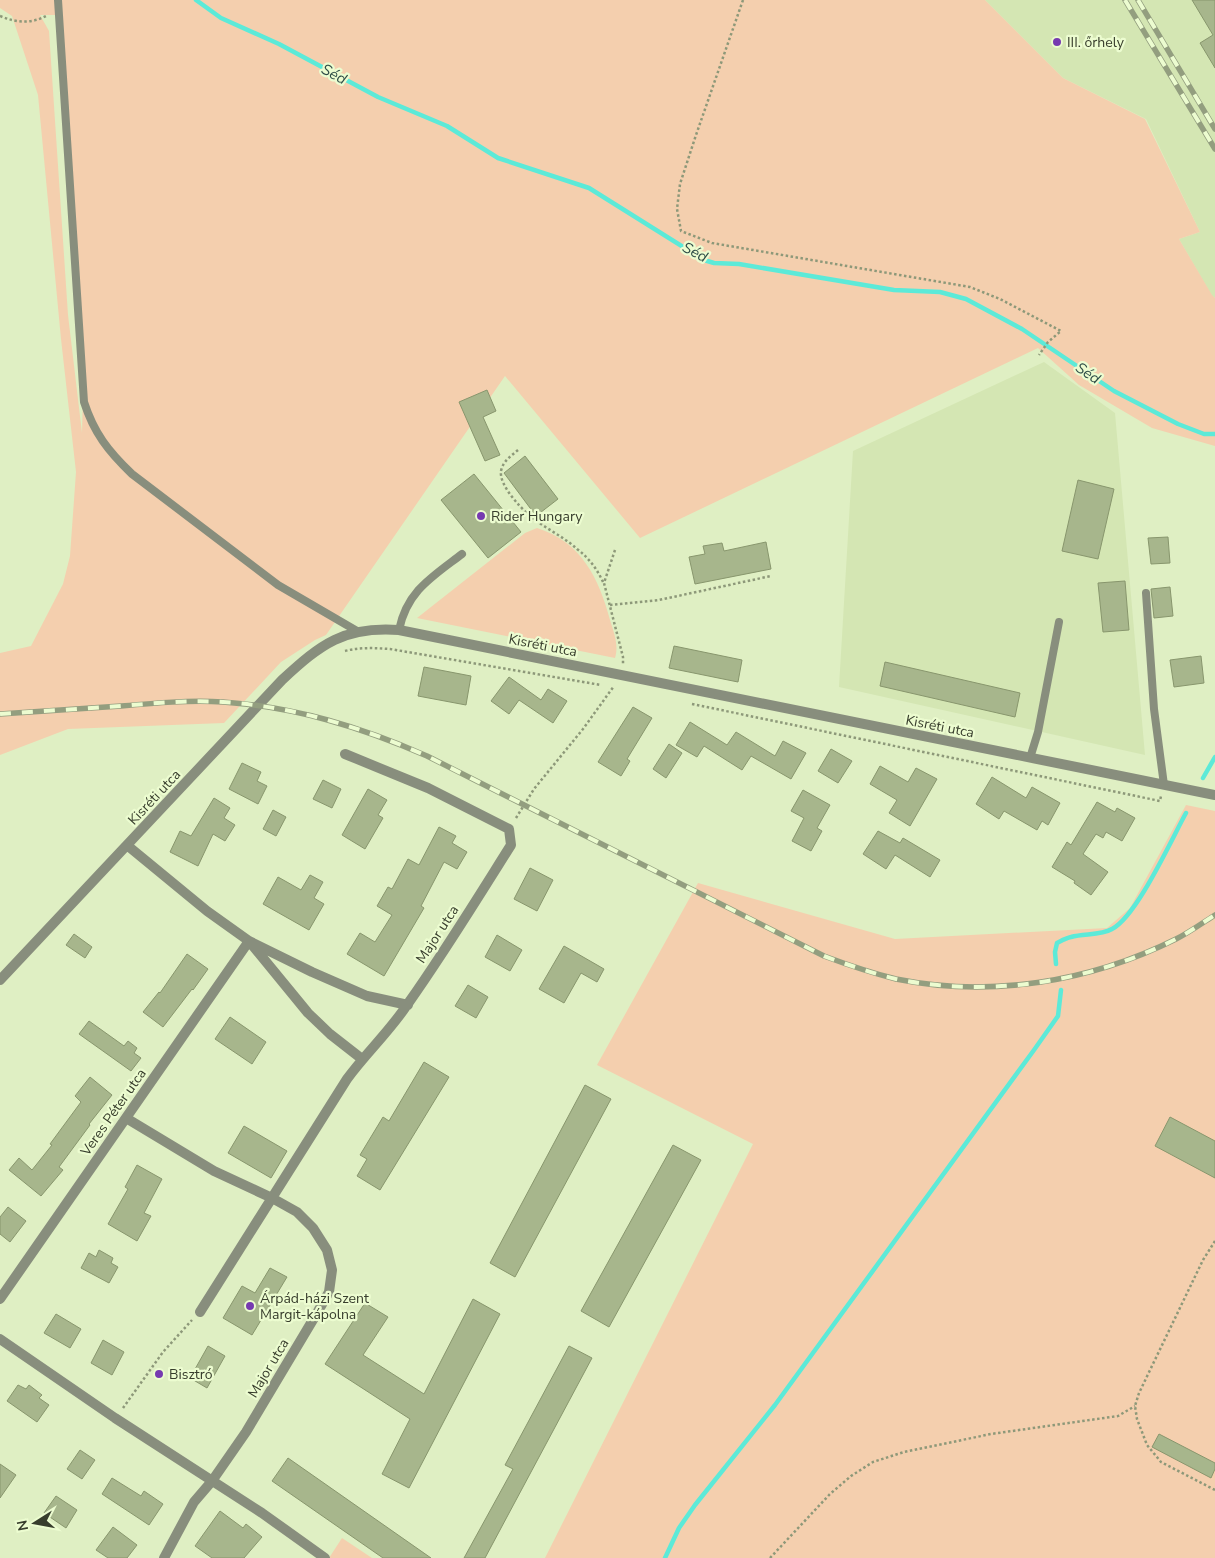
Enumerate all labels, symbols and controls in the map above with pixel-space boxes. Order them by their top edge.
place label: III. őrhely [1067,33,1125,52]
marker: III. őrhely [1051,36,1063,48]
water label: Séd [318,59,350,89]
water label: Séd [679,237,711,267]
water label: Séd [1072,357,1105,389]
place label: Rider Hungary [491,507,583,526]
marker: Rider Hungary [475,510,487,522]
street label: Kisréti utca [507,630,579,661]
street label: Kisréti utca [904,711,976,742]
street label: Kisréti utca [124,765,185,829]
street label: Major utca [412,902,463,967]
street label: Veres Péter utca [76,1065,151,1160]
place label: Árpád-házi Szent Margit-kápolna [260,1289,369,1324]
marker: Árpád-házi Szent Margit-kápolna [244,1300,256,1312]
street label: Major utca [243,1335,293,1401]
place label: Bisztró [169,1365,213,1384]
marker: Bisztró [153,1368,165,1380]
north arrow [10,1498,60,1548]
text: N [12,1518,33,1532]

